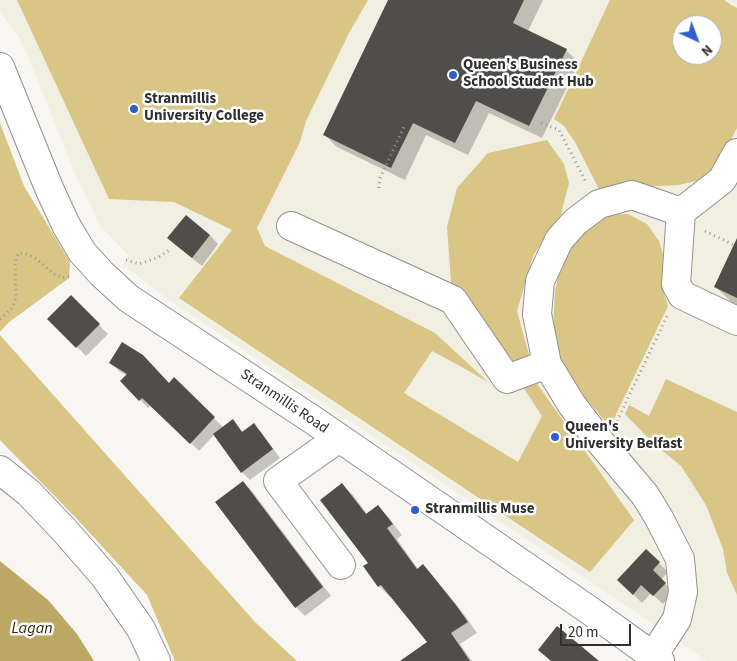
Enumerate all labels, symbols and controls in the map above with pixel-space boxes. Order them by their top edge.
north arrow [672,15,722,65]
text: N [696,40,717,61]
place label: Queen's Business School Student Hub [463,57,594,92]
marker: Queen's Business School Student Hub [447,69,459,81]
place label: Stranmillis University College [144,91,264,126]
marker: Stranmillis University College [128,103,140,115]
street label: Stranmillis Road [237,366,331,438]
place label: Queen's University Belfast [565,419,682,454]
marker: Queen's University Belfast [549,431,561,443]
place label: Stranmillis Muse [425,501,534,519]
marker: Stranmillis Muse [409,504,421,516]
scale bar [562,614,633,646]
water label: Lagan [11,619,53,639]
text: 20 m [568,622,598,643]

